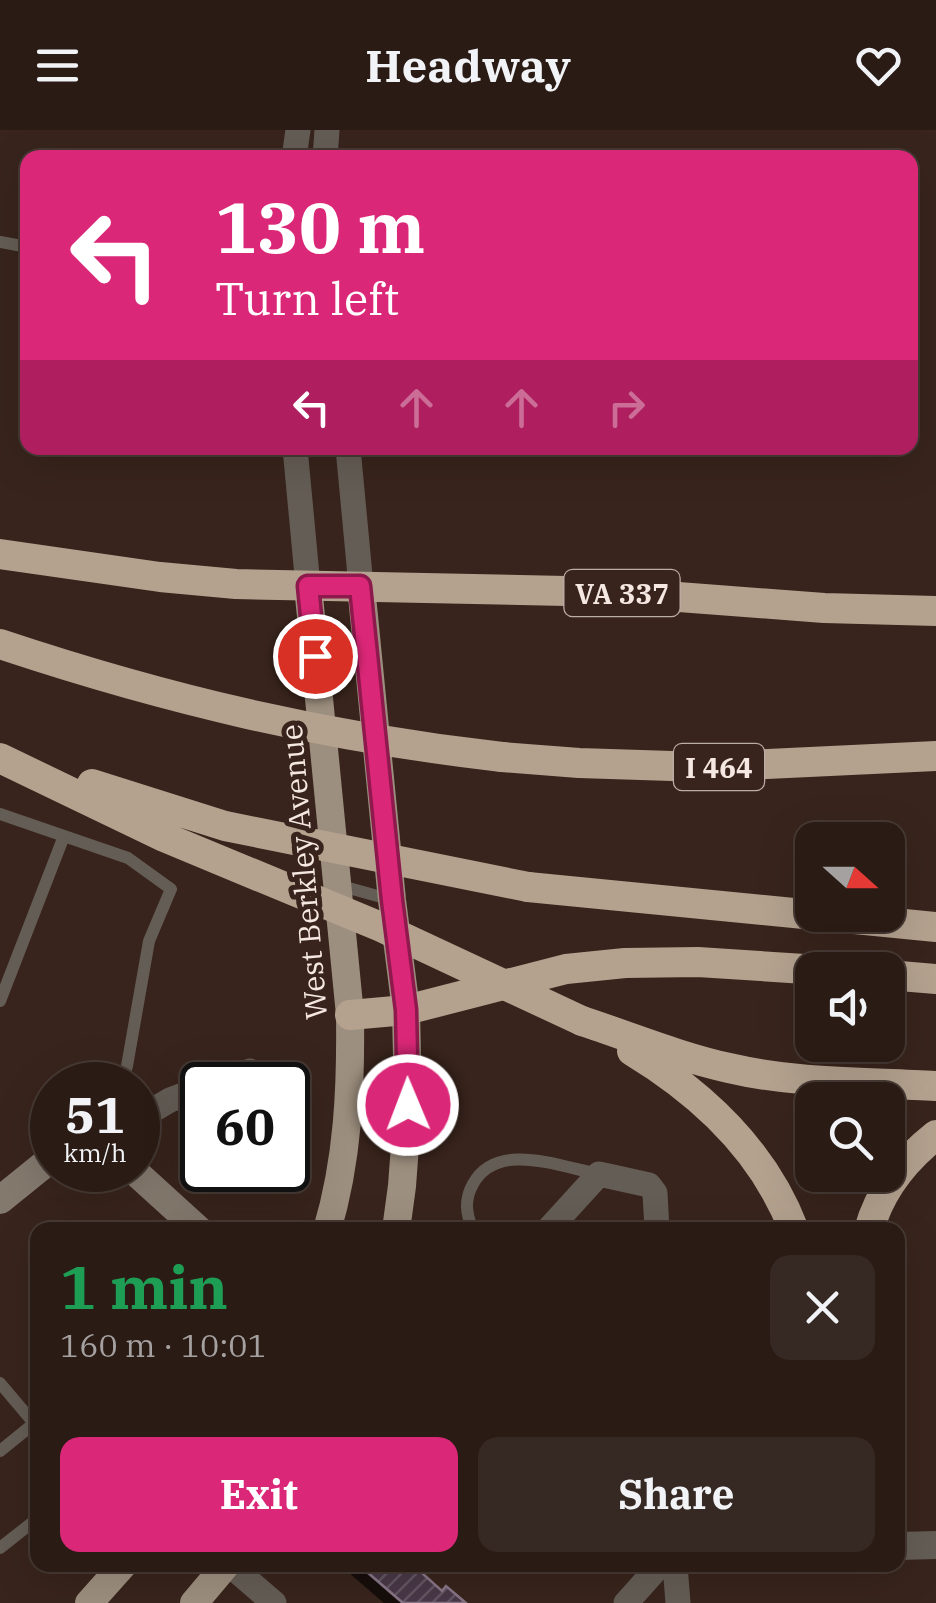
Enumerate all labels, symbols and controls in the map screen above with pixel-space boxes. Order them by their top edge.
text: Headway [365,36,571,94]
icon: menu [30,38,85,93]
icon: heart [851,38,906,93]
text: 130 m [215,181,425,272]
icon: left [50,190,180,320]
text: Turn left [215,269,399,327]
icon: left [284,380,339,435]
icon: ahead [389,380,444,435]
icon: ahead [494,380,549,435]
icon: right [599,380,654,435]
road number: VA 337 [564,570,680,616]
pin [273,614,358,699]
icon: arrive [288,629,343,684]
street label: West Berkley Avenue [271,723,335,1021]
road number: I 464 [674,744,764,790]
north arrow [795,822,905,932]
map controls [795,822,905,1192]
button: sound [795,952,905,1062]
position arrow [356,1053,460,1157]
speed limit sign: 60 [180,1062,310,1192]
text: 51 [65,1082,125,1147]
button: search [795,1082,905,1192]
text: km/h [63,1136,127,1169]
text: 1 min [60,1247,228,1326]
button: close [770,1255,875,1360]
text: 160 m · 10:01 [60,1324,267,1366]
button: Exit [60,1437,458,1552]
button: Share [478,1437,875,1552]

